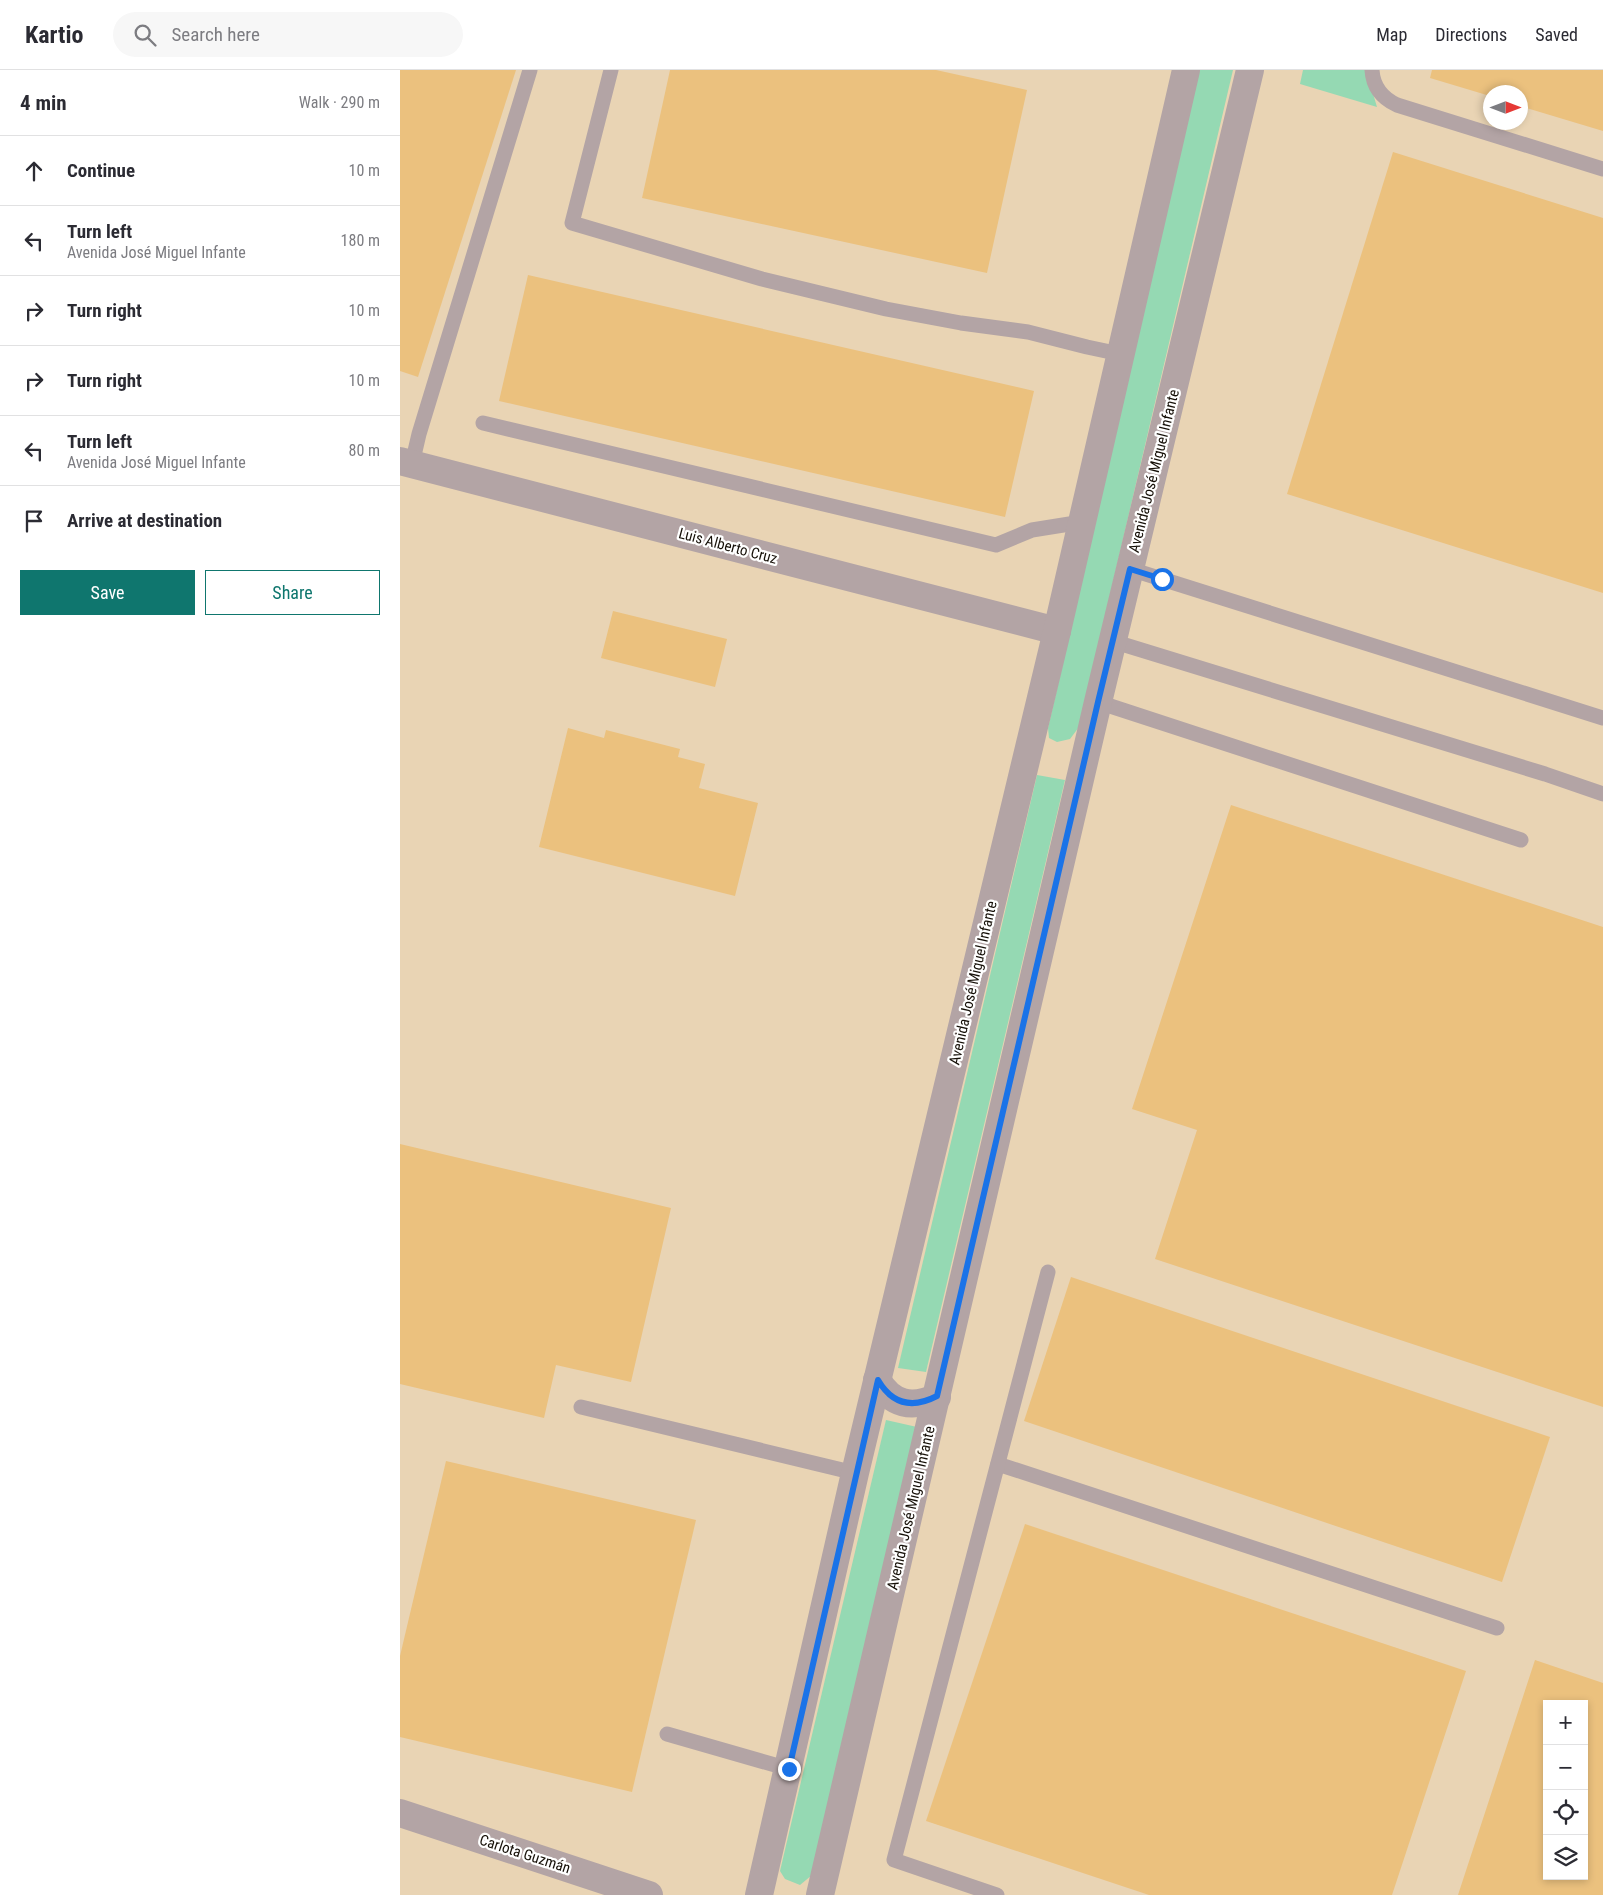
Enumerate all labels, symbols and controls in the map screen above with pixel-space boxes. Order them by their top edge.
search box [113,12,463,57]
text: Kartio [25,21,83,49]
icon: search [131,21,159,49]
text: Search here [171,23,260,46]
text: Map [1376,24,1407,45]
text: Directions [1435,24,1507,45]
text: Saved [1535,24,1578,45]
north arrow [1483,85,1528,130]
text: 4 min [20,91,67,115]
text: Walk · 290 m [299,93,380,112]
icon: ahead [20,157,48,185]
text: Continue [67,159,135,182]
text: 10 m [348,161,380,180]
text: Turn left [67,220,132,243]
icon: left [20,227,48,255]
text: 180 m [341,231,380,250]
text: Avenida José Miguel Infante [67,243,246,262]
icon: right [20,297,48,325]
text: Turn right [67,299,142,322]
text: 10 m [348,301,380,320]
icon: right [20,367,48,395]
text: Turn right [67,369,142,392]
text: 10 m [348,371,380,390]
street label: Avenida José Miguel Infante [1125,388,1183,554]
text: Turn left [67,430,132,453]
icon: left [20,437,48,465]
text: 80 m [348,441,380,460]
text: Avenida José Miguel Infante [67,453,246,472]
icon: arrive [20,507,48,535]
text: Arrive at destination [67,509,222,532]
street label: Luis Alberto Cruz [677,524,779,568]
route start [1151,568,1174,591]
button: Save [20,570,195,615]
button: Share [205,570,380,615]
street label: Avenida José Miguel Infante [945,899,1001,1067]
street label: Avenida José Miguel Infante [883,1424,939,1592]
map controls [1543,1700,1588,1880]
button: + [1543,1700,1588,1745]
button: − [1543,1745,1588,1790]
route end [778,1758,801,1781]
button: locate [1543,1790,1588,1835]
street label: Carlota Guzmán [477,1831,573,1877]
button: layers [1543,1835,1588,1880]

